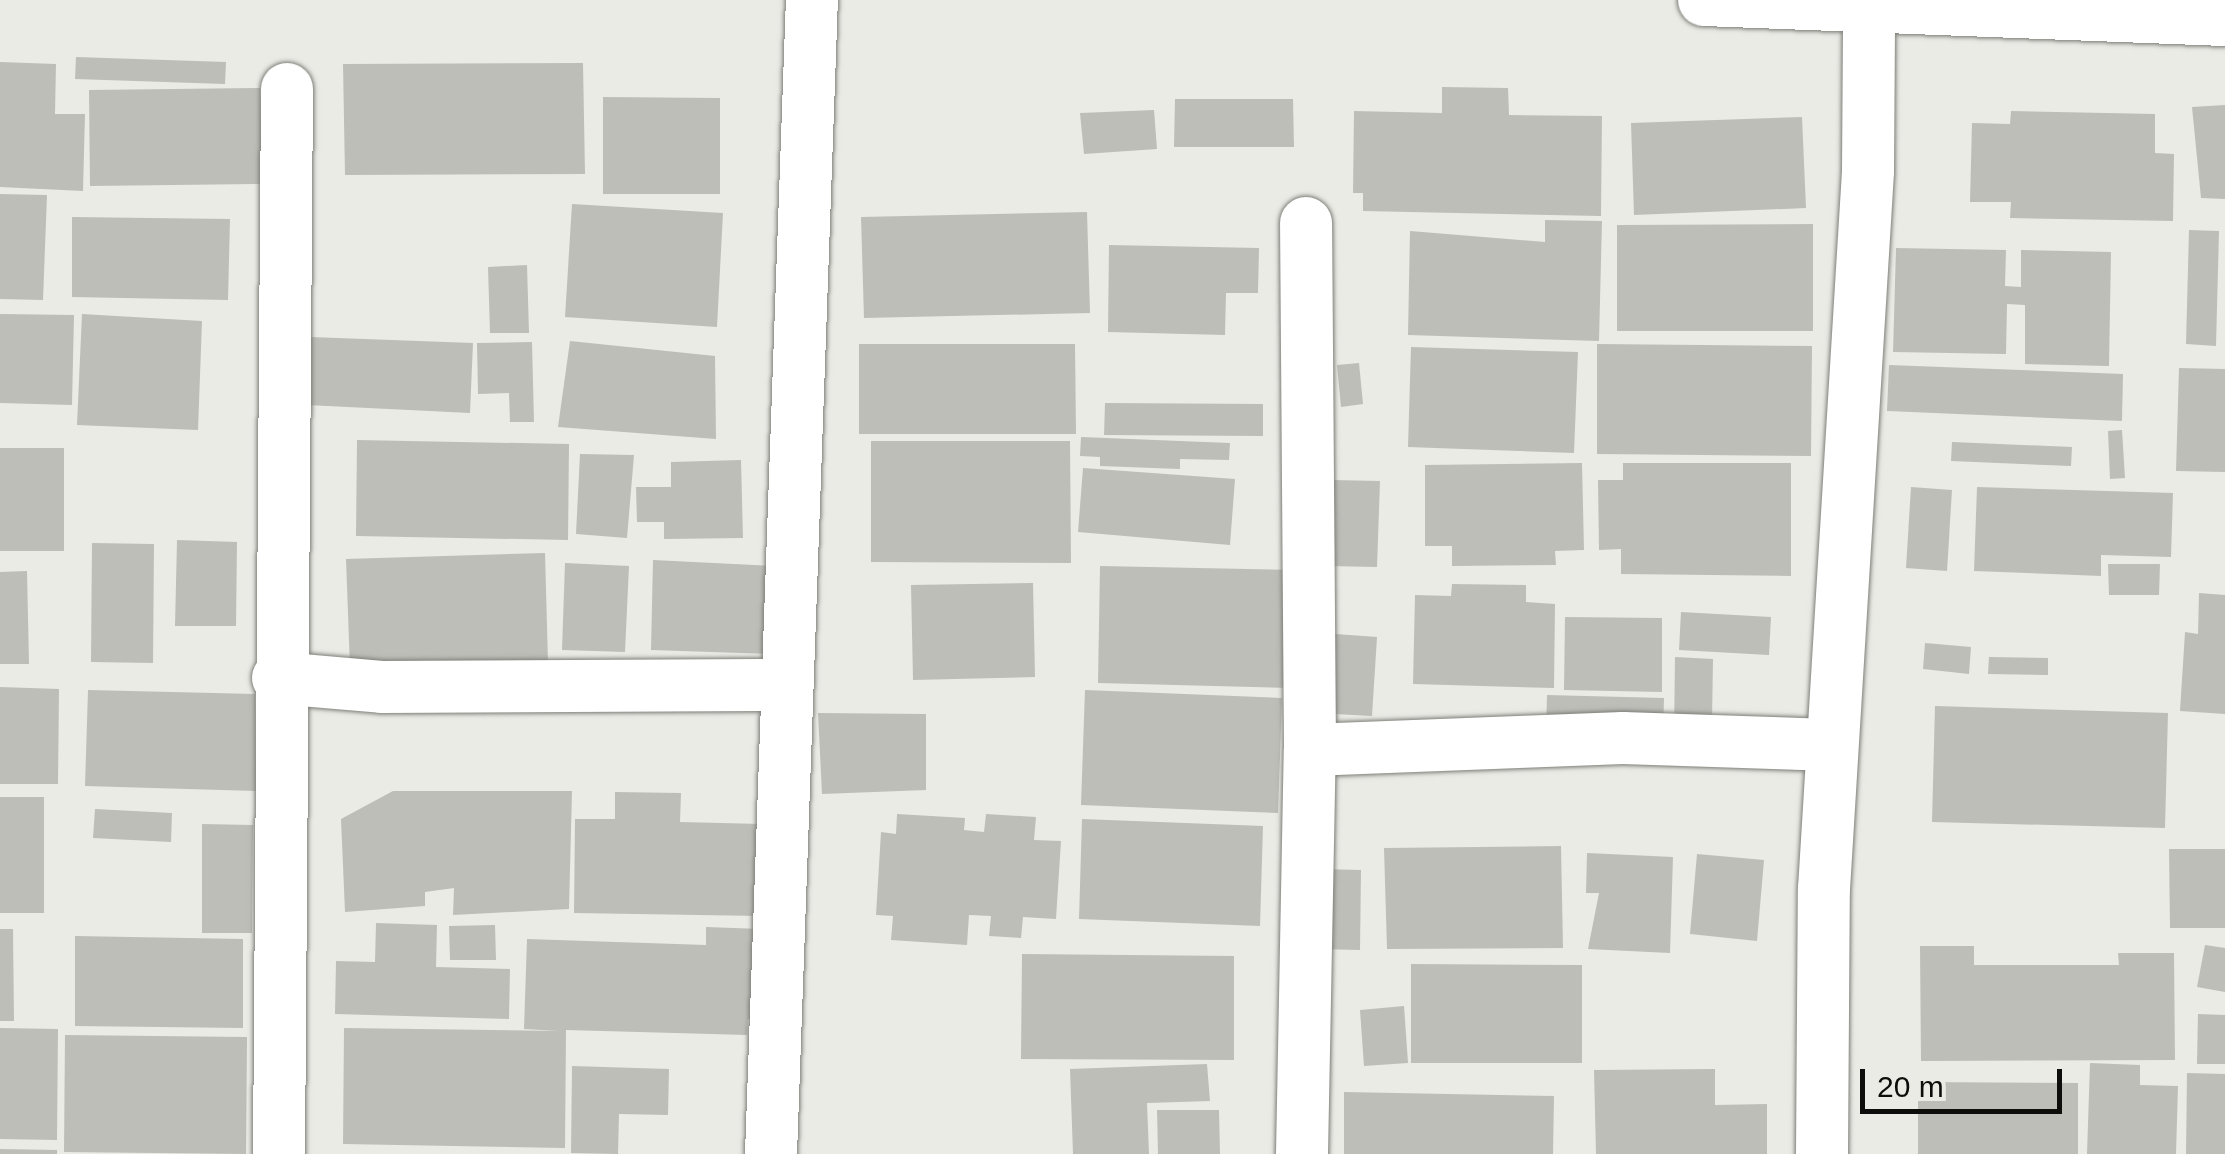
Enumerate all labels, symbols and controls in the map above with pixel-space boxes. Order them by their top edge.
scale bar [1865,1049,2068,1111]
text: 20 m [1877,1070,1944,1103]

